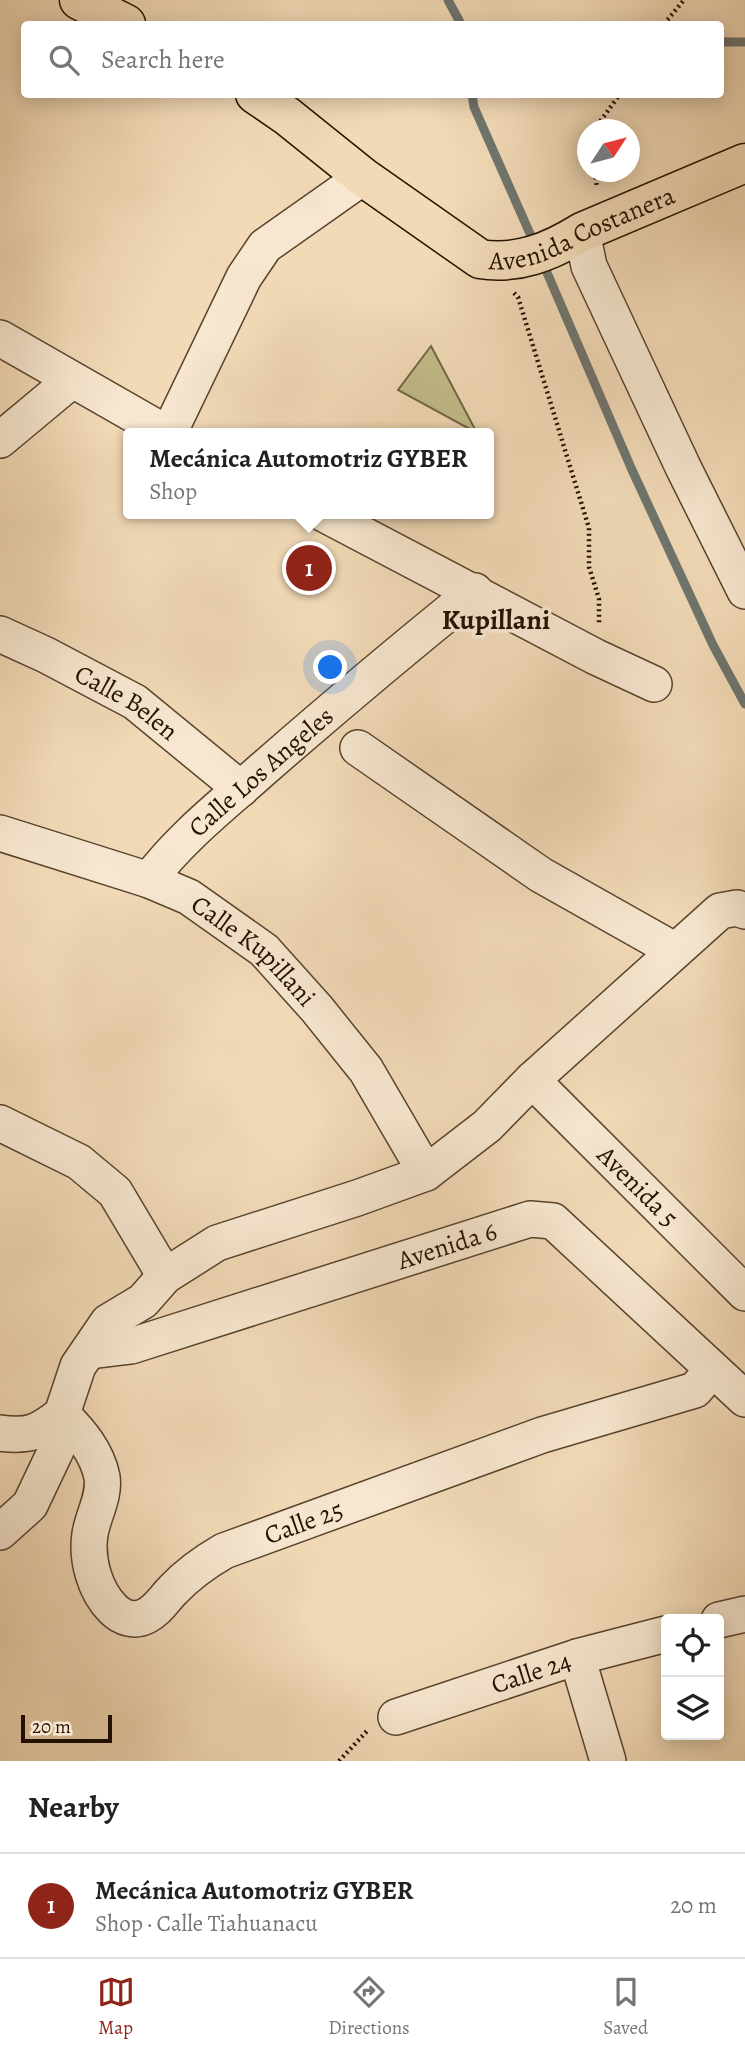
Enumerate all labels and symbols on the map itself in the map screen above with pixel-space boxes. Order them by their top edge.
north arrow [577,119,640,182]
street label: Avenida Costanera [487,178,680,279]
pin: 1 [286,542,332,594]
district label: Kupillani [442,601,550,639]
your location [313,650,347,684]
street label: Calle Belen [68,656,185,748]
street label: Calle Los Angeles [181,699,341,845]
street label: Calle Kupillani [184,887,324,1014]
street label: Avenida 5 [589,1137,686,1235]
street label: Avenida 6 [392,1214,501,1278]
street label: Calle 25 [259,1492,348,1553]
street label: Calle 24 [486,1643,576,1702]
scale bar [21,1712,112,1744]

